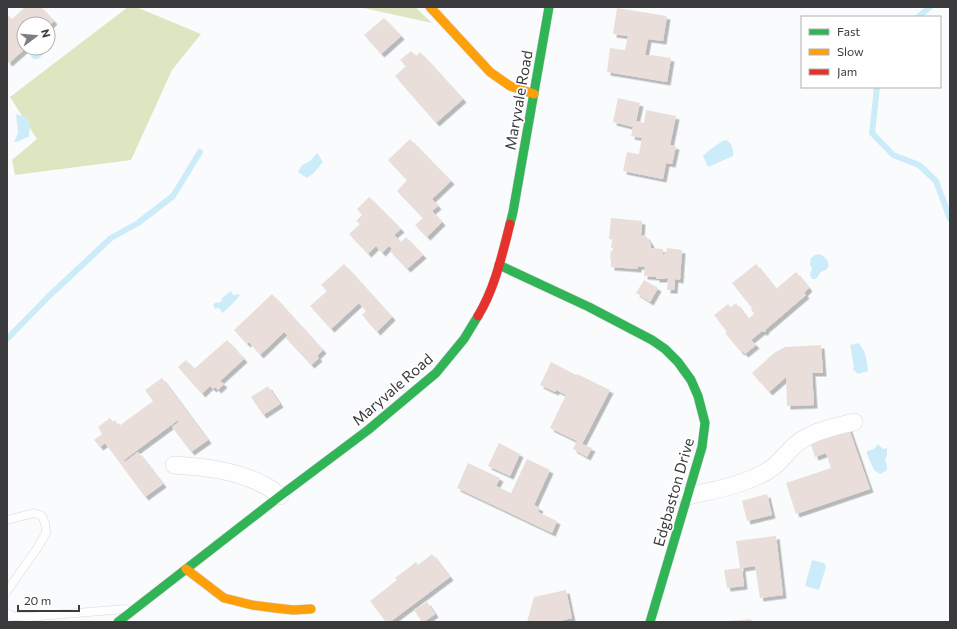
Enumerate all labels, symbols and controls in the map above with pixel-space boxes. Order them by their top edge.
north arrow [16,16,56,56]
legend [801,16,941,88]
text: Fast [837,24,860,38]
text: N [39,27,53,39]
text: Slow [837,44,864,58]
street label: Maryvale Road [500,49,536,151]
text: Jam [837,64,857,79]
street label: Maryvale Road [348,349,436,429]
street label: Edgbaston Drive [649,436,697,548]
scale bar [18,587,79,613]
text: 20 m [24,593,51,607]

